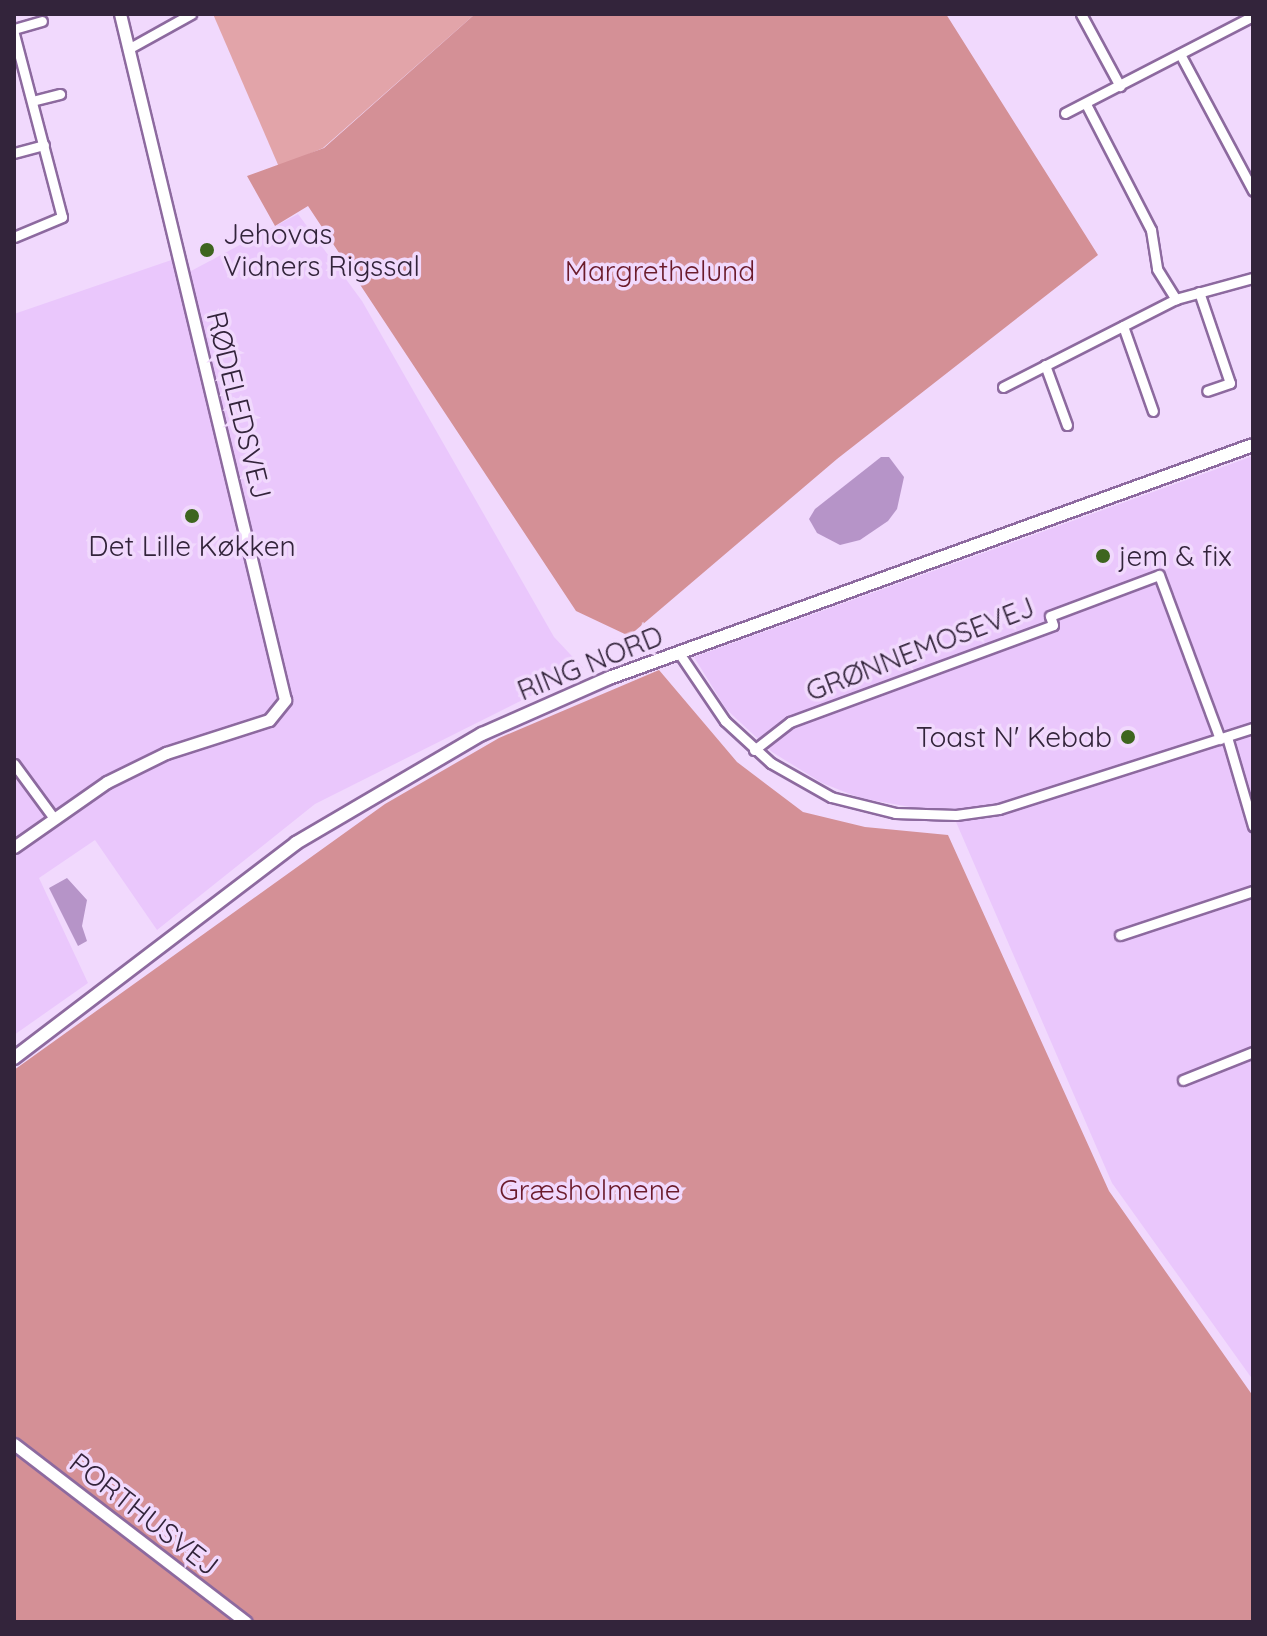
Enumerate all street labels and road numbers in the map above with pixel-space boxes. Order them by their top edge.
street label: RØDELEDSVEJ [199,308,279,502]
street label: GRØNNEMOSEVEJ [801,590,1039,708]
street label: RING NORD [512,619,668,707]
street label: PORTHUSVEJ [63,1446,225,1582]

